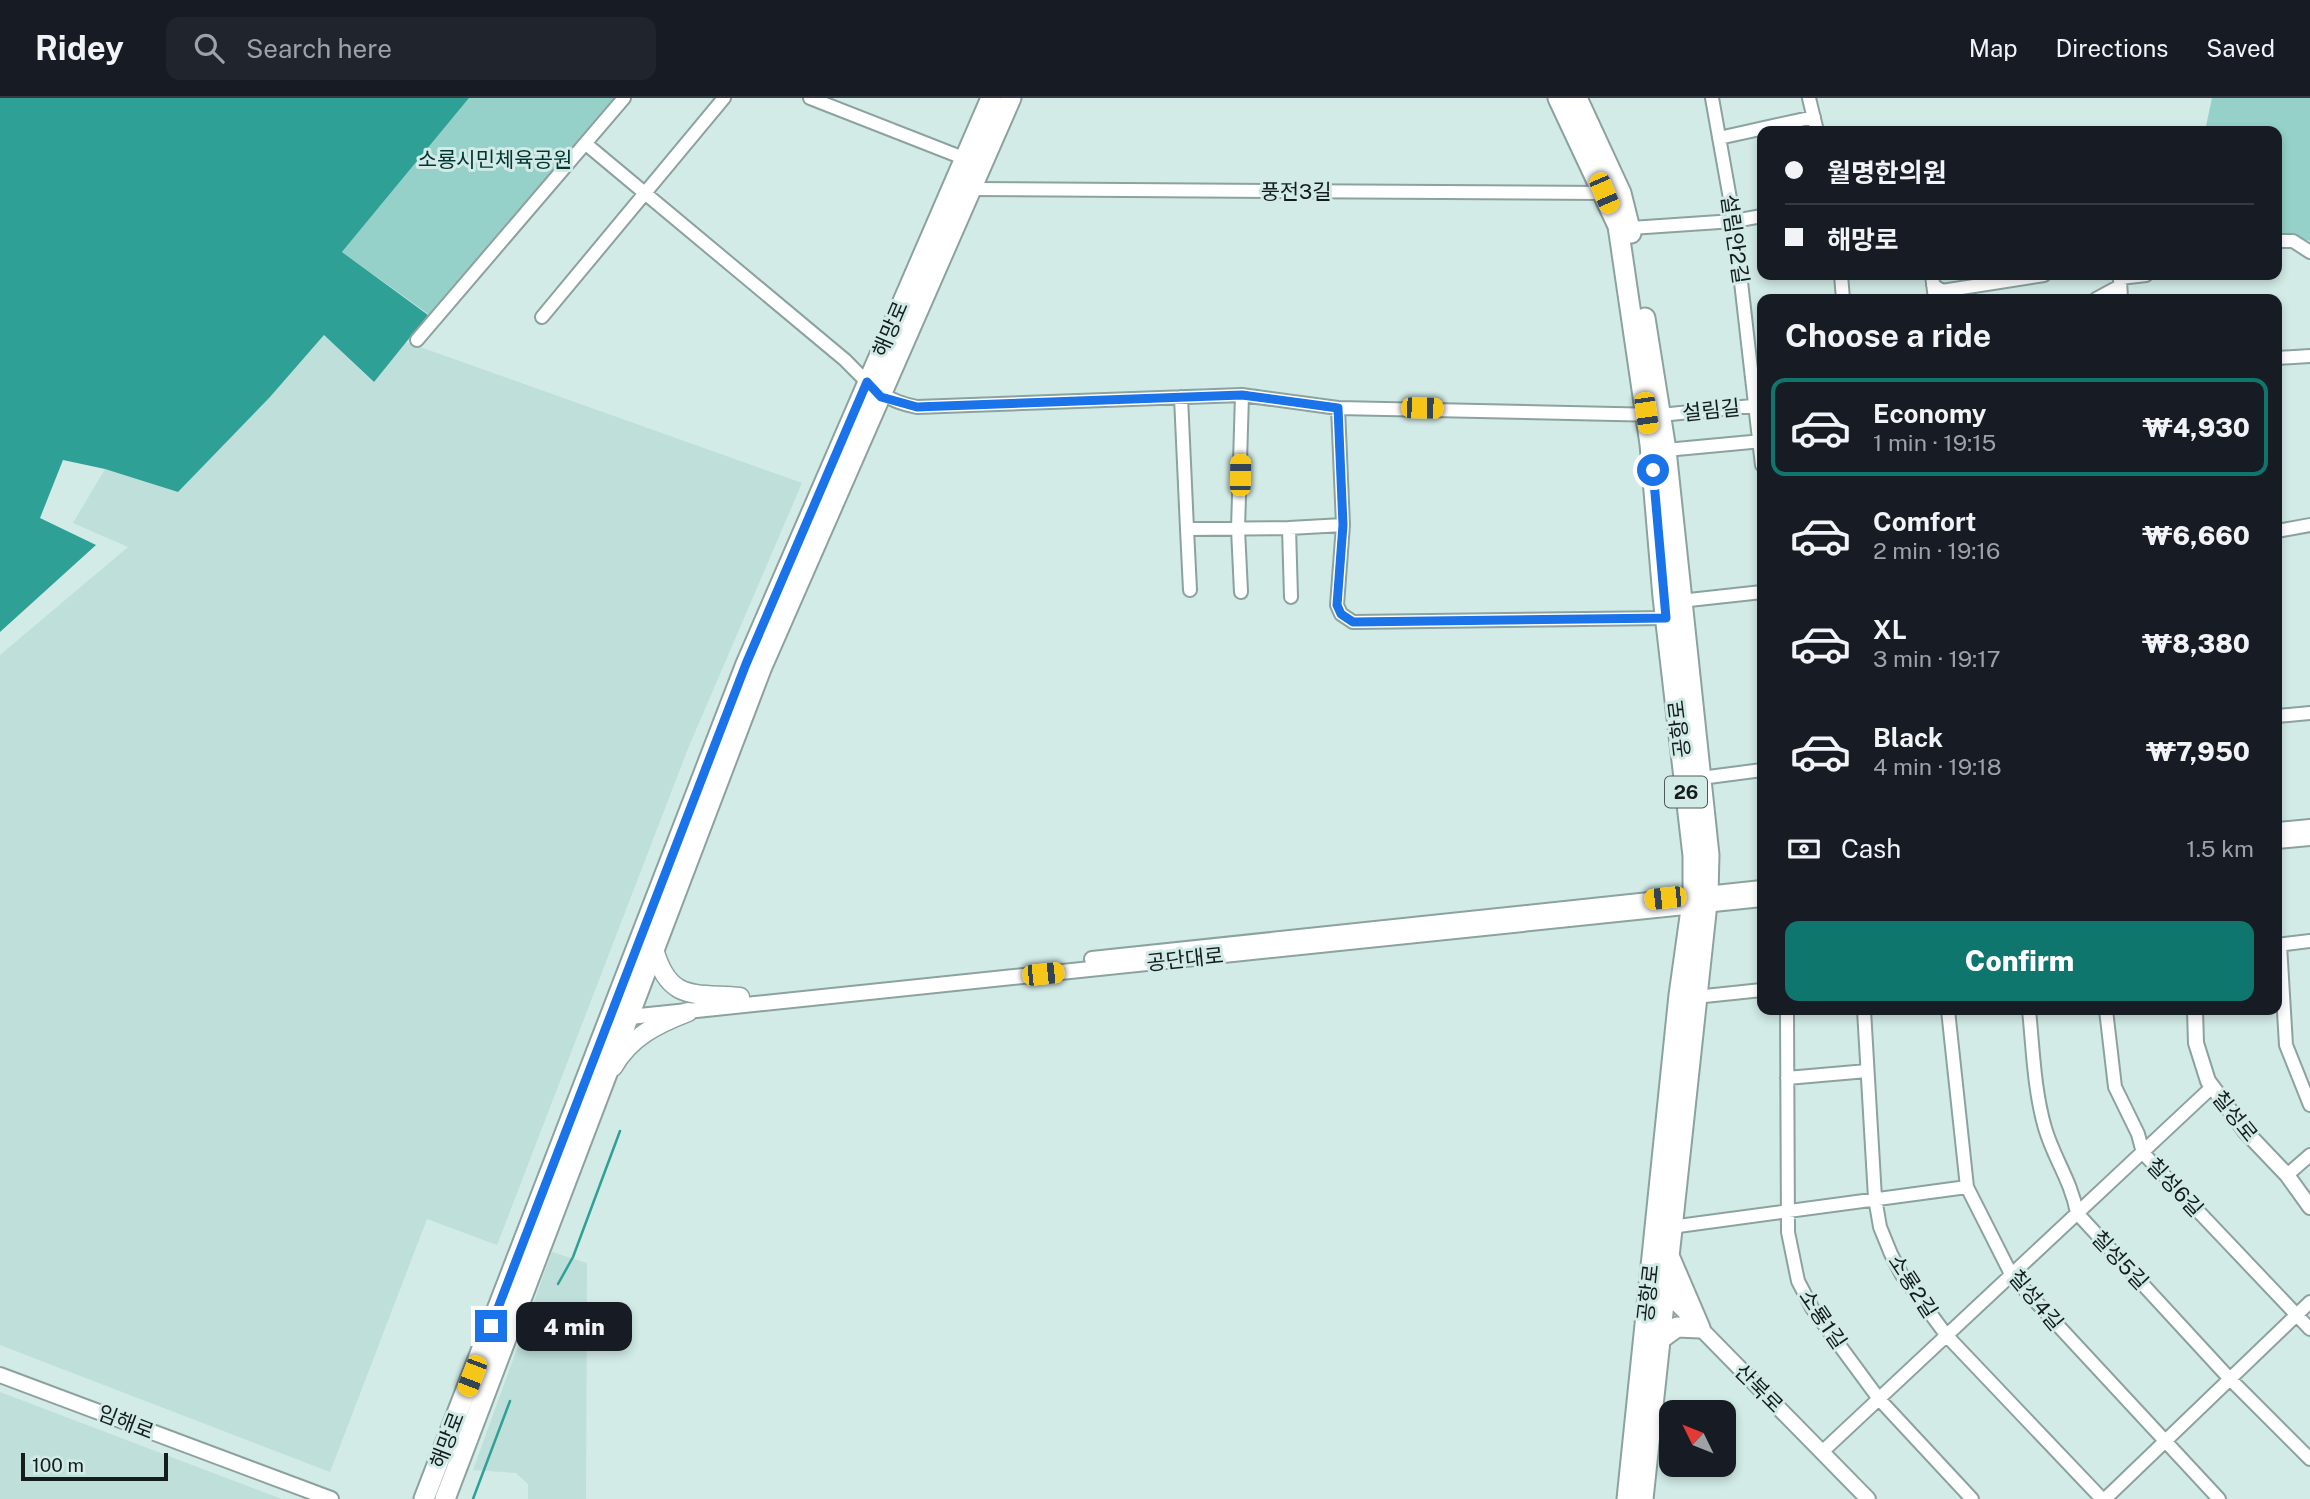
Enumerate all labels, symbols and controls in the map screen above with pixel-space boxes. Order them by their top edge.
search box [166,17,656,80]
text: Ridey [35,29,124,67]
icon: search [190,29,228,67]
text: Search here [246,33,392,64]
text: Map [1969,34,2018,62]
text: Directions [2056,34,2168,62]
text: Saved [2206,34,2275,62]
park label: 소룡시민체육공원 [418,147,572,172]
text: 월명한의원 [1827,157,1947,188]
car [1587,170,1622,216]
street label: 풍전3길 [1260,179,1332,204]
street label: 설림안2길 [1716,193,1754,285]
text: 해망로 [1827,224,1899,255]
street label: 해망로 [867,297,913,361]
text: Choose a ride [1785,317,1991,354]
car [1633,391,1660,435]
street label: 설림길 [1681,395,1741,425]
icon: car [1789,396,1852,459]
car [1401,397,1444,419]
text: Economy [1873,398,1986,429]
text: ₩4,930 [2143,412,2250,443]
text: 1 min · 19:15 [1873,429,1996,456]
car [1230,454,1251,496]
route start [1637,454,1669,486]
icon: car [1789,504,1852,567]
text: Comfort [1873,506,1976,537]
text: ₩6,660 [2142,520,2250,551]
text: 2 min · 19:16 [1873,537,2000,564]
icon: car [1789,612,1852,675]
text: XL [1873,614,1907,645]
text: ₩8,380 [2142,628,2250,659]
text: 3 min · 19:17 [1873,645,2000,672]
street label: 공항로 [1663,699,1695,759]
icon: car [1789,720,1852,783]
text: Black [1873,722,1943,753]
text: ₩7,950 [2146,736,2250,767]
text: 4 min · 19:18 [1873,753,2002,780]
road number: 26 [1665,776,1707,807]
icon: cash [1785,830,1823,868]
text: Cash [1841,833,1901,864]
text: 1.5 km [2186,835,2254,862]
car [1644,885,1687,911]
button: Confirm [1785,921,2254,1001]
street label: 공단대로 [1145,943,1225,975]
car [1022,961,1065,987]
street label: 칠성로 [2207,1086,2263,1146]
street label: 칠성6길 [2142,1152,2208,1222]
street label: 칠성5길 [2087,1225,2153,1295]
street label: 소룡2길 [1883,1250,1943,1322]
street label: 공항로 [1633,1263,1663,1323]
street label: 칠성4길 [2004,1265,2068,1335]
street label: 소룡1길 [1794,1284,1852,1354]
callout: 4 min [516,1302,631,1350]
route end [475,1310,507,1342]
text: 4 min [543,1313,605,1340]
car [455,1353,490,1399]
street label: 산북로 [1730,1359,1788,1417]
street label: 임해로 [94,1400,158,1444]
north arrow [1659,1400,1736,1477]
map controls [1659,1400,1736,1477]
street label: 해망로 [425,1408,469,1472]
scale bar [21,1450,168,1482]
text: 100 m [32,1454,84,1476]

